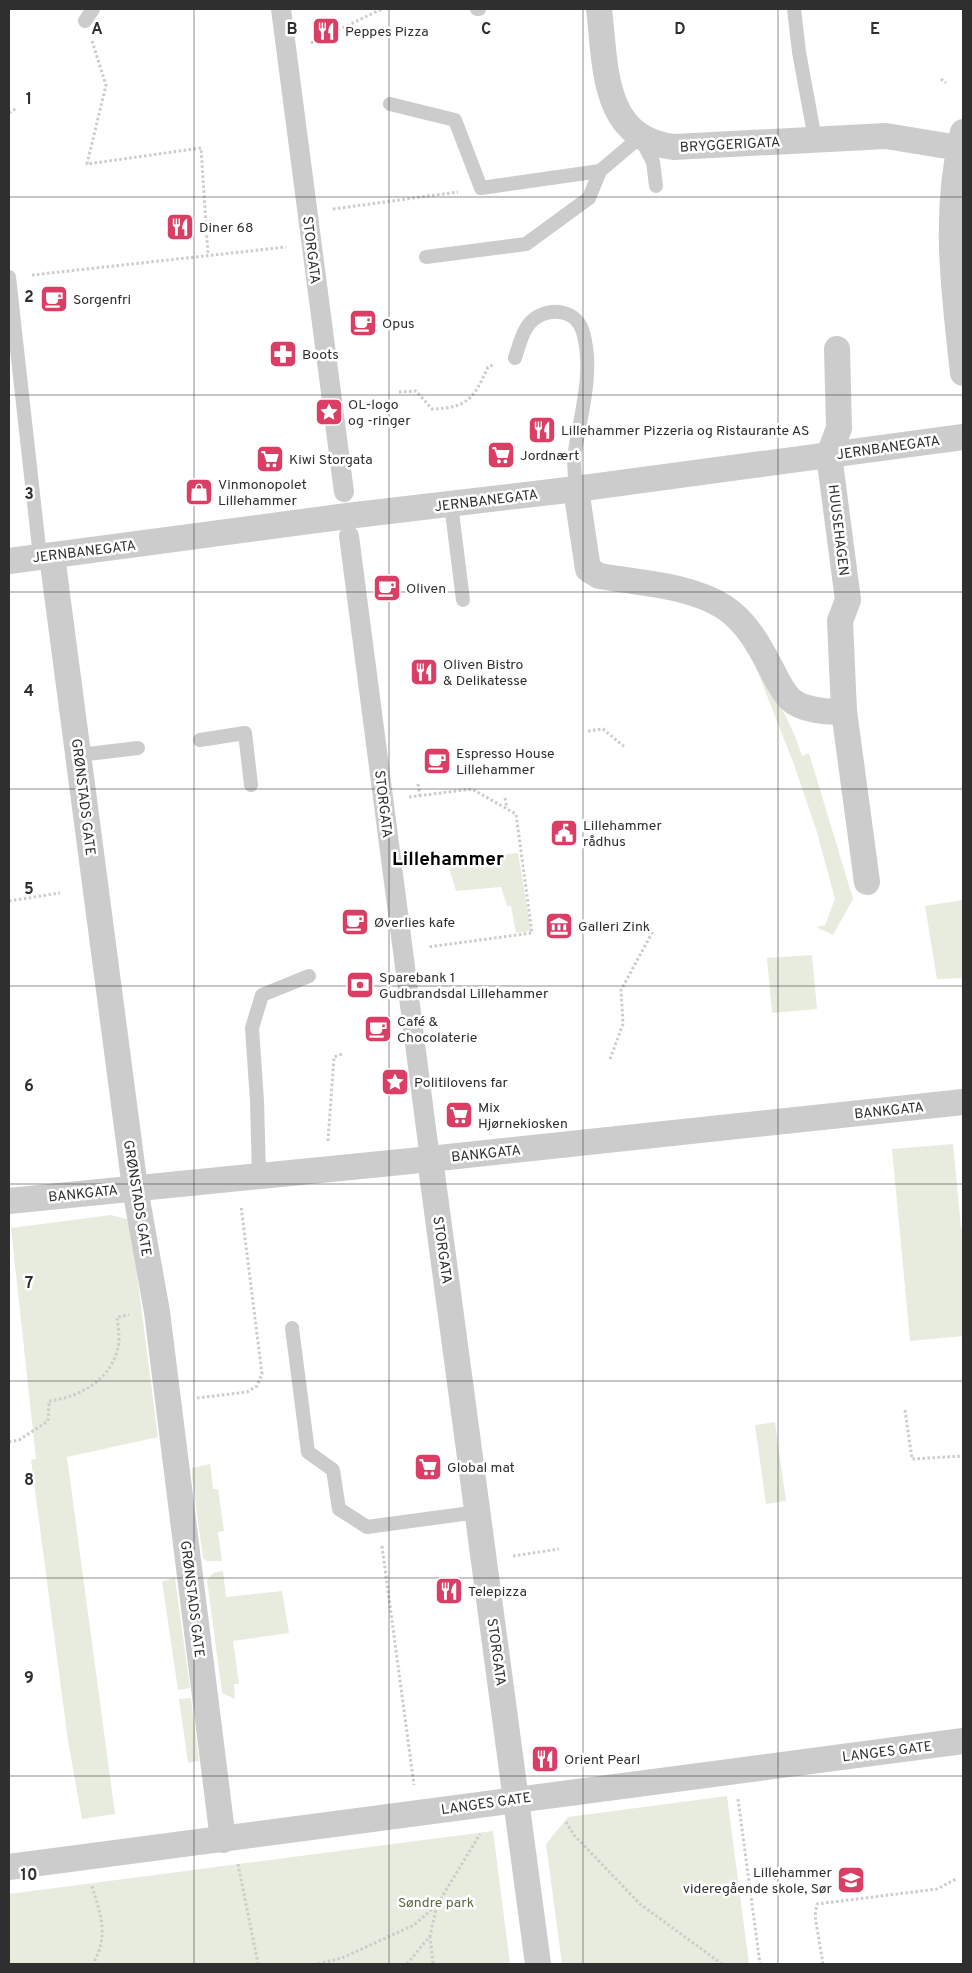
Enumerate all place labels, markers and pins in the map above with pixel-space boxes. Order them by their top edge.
restaurant icon: Peppes Pizza [311,16,341,46]
place label: Peppes Pizza [345,24,429,41]
restaurant icon: Diner 68 [165,212,195,242]
place label: Diner 68 [199,220,254,237]
cafe icon: Sorgenfri [39,284,69,314]
place label: Sorgenfri [73,292,131,309]
cafe icon: Opus [348,308,378,338]
place label: Opus [382,316,415,333]
pharmacy icon: Boots [268,339,298,369]
place label: Boots [302,347,339,364]
place icon: OL-logo og -ringer [314,397,344,427]
place label: OL-logo og -ringer [348,397,411,430]
restaurant icon: Lillehammer Pizzeria og Ristaurante AS [527,415,557,445]
place label: Lillehammer Pizzeria og Ristaurante AS [561,423,809,440]
supermarket icon: Jordnært [486,440,516,470]
supermarket icon: Kiwi Storgata [255,444,285,474]
place label: Jordnært [520,448,579,465]
place label: Kiwi Storgata [289,452,373,469]
shop icon: Vinmonopolet Lillehammer [184,477,214,507]
place label: Vinmonopolet Lillehammer [218,477,307,510]
cafe icon: Oliven [372,573,402,603]
place label: Oliven [406,581,446,598]
restaurant icon: Oliven Bistro & Delikatesse [409,657,439,687]
place label: Oliven Bistro & Delikatesse [443,657,527,690]
cafe icon: Espresso House Lillehammer [422,746,452,776]
place label: Espresso House Lillehammer [456,746,555,779]
public building icon: Lillehammer rådhus [549,818,579,848]
place label: Lillehammer rådhus [583,818,663,851]
cafe icon: Øverlies kafe [340,907,370,937]
museum icon: Galleri Zink [544,911,574,941]
place label: Øverlies kafe [374,915,455,932]
place label: Galleri Zink [578,919,650,936]
bank icon: Sparebank 1 Gudbrandsdal Lillehammer [345,970,375,1000]
place label: Sparebank 1 Gudbrandsdal Lillehammer [379,970,549,1003]
cafe icon: Café & Chocolaterie [363,1014,393,1044]
place label: Café & Chocolaterie [397,1014,477,1047]
place icon: Politilovens far [380,1067,410,1097]
place label: Politilovens far [414,1075,509,1092]
supermarket icon: Mix Hjørnekiosken [444,1100,474,1130]
place label: Mix Hjørnekiosken [478,1100,568,1133]
supermarket icon: Global mat [413,1452,443,1482]
place label: Global mat [447,1460,515,1477]
restaurant icon: Telepizza [434,1576,464,1606]
place label: Telepizza [468,1584,527,1601]
restaurant icon: Orient Pearl [530,1744,560,1774]
place label: Orient Pearl [564,1752,640,1769]
place label: Lillehammer videregående skole, Sør [683,1865,833,1898]
school or university icon: Lillehammer videregående skole, Sør [836,1865,866,1895]

